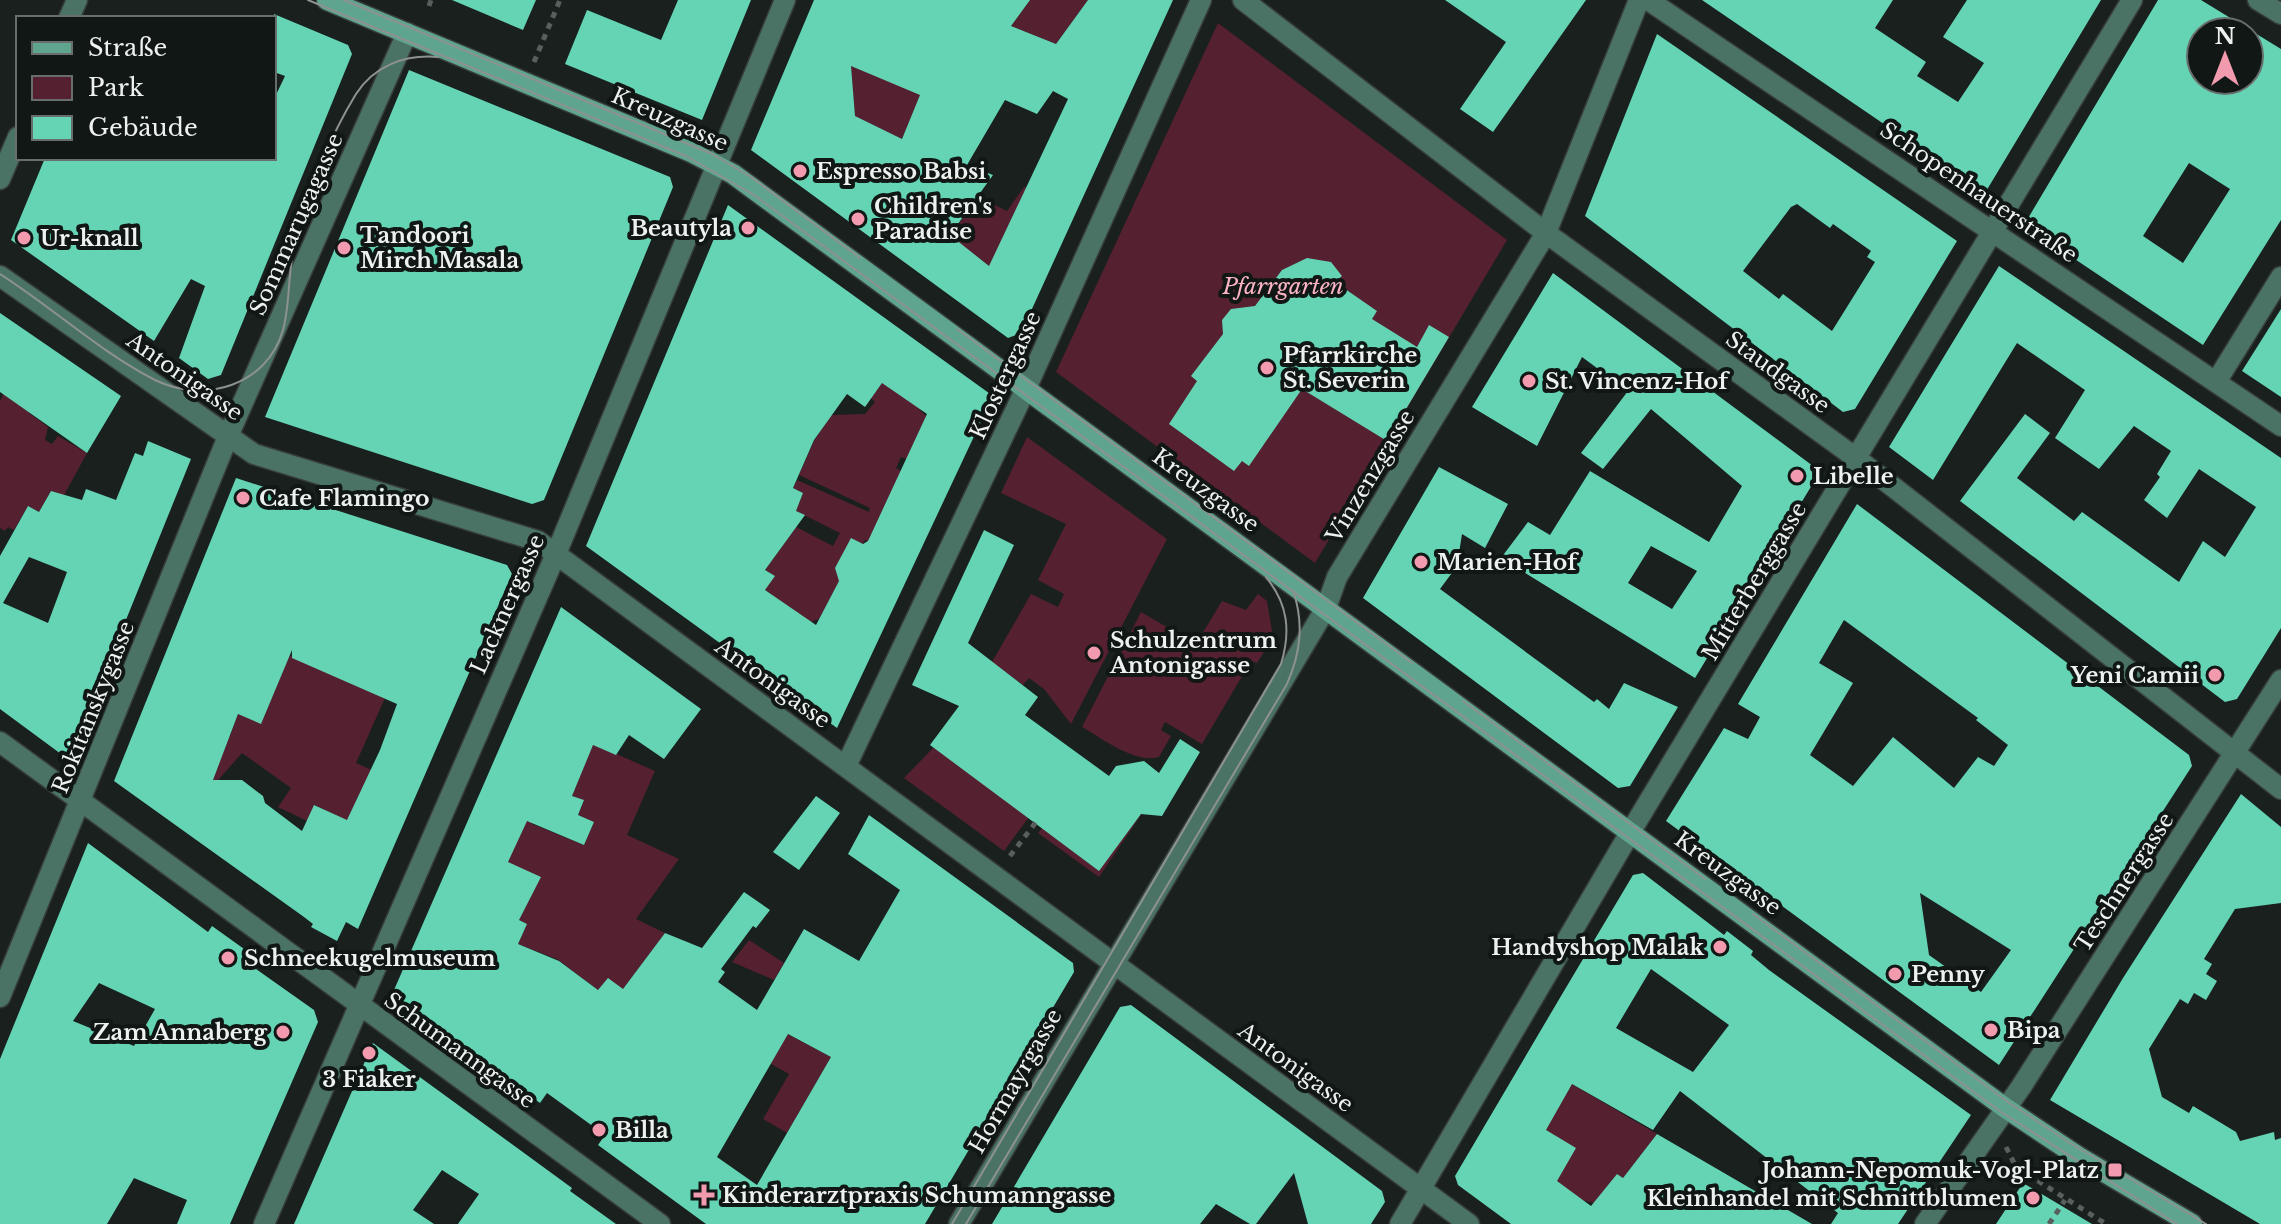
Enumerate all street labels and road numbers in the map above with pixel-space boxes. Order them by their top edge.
street label: Kreuzgasse [607,82,732,157]
street label: Schopenhauerstraße [1875,116,2082,268]
street label: Sommarugagasse [244,129,349,319]
street label: Klostergasse [964,307,1047,443]
street label: Antonigasse [121,326,248,426]
street label: Staudgasse [1720,326,1835,419]
street label: Vinzenzgasse [1320,405,1421,548]
street label: Kreuzgasse [1147,443,1264,538]
street label: Mitterberggasse [1697,497,1812,665]
street label: Lacknergasse [465,530,550,678]
street label: Rokitanskygasse [47,617,140,797]
street label: Antonigasse [709,632,835,734]
street label: Teschnergasse [2069,807,2180,957]
street label: Kreuzgasse [1669,826,1786,921]
street label: Schumanngasse [379,987,540,1114]
street label: Hormayrgasse [963,1004,1068,1158]
street label: Antonigasse [1232,1016,1358,1118]

